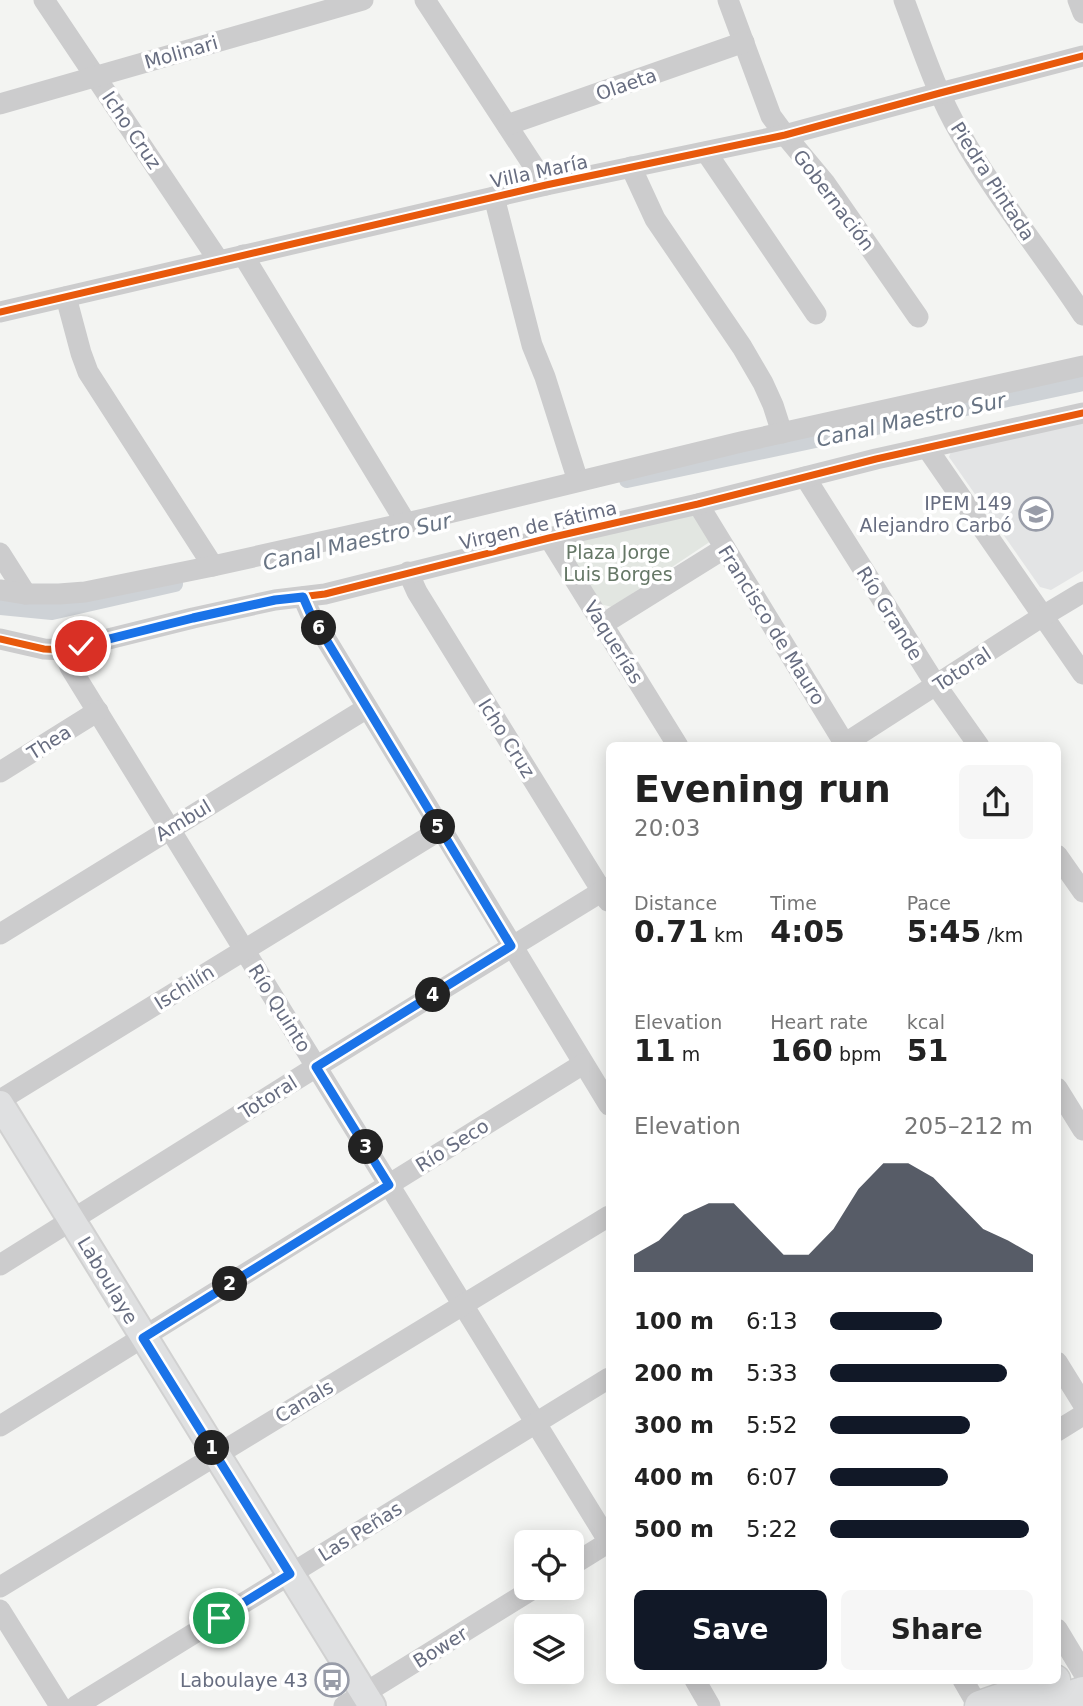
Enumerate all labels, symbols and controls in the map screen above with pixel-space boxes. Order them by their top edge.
street label: Molinari [142,31,220,73]
street label: Olaeta [593,63,659,105]
street label: Icho Cruz [98,87,166,173]
street label: Piedra Pintada [947,118,1039,244]
street label: Gobernación [789,145,879,255]
street label: Villa María [488,150,590,192]
water label: Canal Maestro Sur [814,388,1009,452]
place label: IPEM 149 Alejandro Carbó [860,492,1012,536]
school or university icon: IPEM 149 Alejandro Carbó [1017,495,1055,533]
street label: Virgen de Fátima [457,496,619,554]
water label: Canal Maestro Sur [260,508,455,575]
park label: Plaza Jorge Luis Borges [563,541,673,585]
street label: Francisco de Mauro [714,541,830,709]
street label: Río Grande [853,562,927,664]
street label: Vaquerías [580,596,648,688]
pin: 6 [302,610,336,646]
pin [51,616,111,676]
text: 6 [312,616,325,638]
icon: check [62,627,100,665]
street label: Totoral [928,642,995,696]
street label: Icho Cruz [474,694,540,782]
street label: Thea [22,720,75,764]
button: share [959,765,1033,839]
text: Evening run [634,767,891,811]
street label: Ambul [151,795,215,845]
pin: 5 [420,810,456,844]
text: 5 [431,815,444,837]
text: 20:03 [634,815,700,841]
text: Distance [634,892,717,914]
text: Time [770,892,817,914]
text: Pace [907,892,951,914]
text: 0.71 [634,914,708,949]
text: 4:05 [770,914,845,949]
text: 5:45 [907,914,981,949]
text: km [708,924,744,946]
text: /km [981,924,1023,946]
street label: Ischilín [150,960,218,1014]
street label: Río Quinto [244,960,316,1056]
pin: 4 [416,978,450,1012]
text: 4 [426,983,439,1005]
text: Elevation [634,1011,722,1033]
text: Heart rate [770,1011,868,1033]
text: kcal [907,1011,945,1033]
text: 11 [634,1033,676,1068]
text: 160 [770,1033,833,1068]
text: 51 [907,1033,948,1068]
text: m [676,1043,700,1065]
text: bpm [833,1043,882,1065]
street label: Totoral [234,1071,301,1124]
text: Elevation [634,1113,741,1139]
text: 205–212 m [904,1113,1033,1139]
street label: Río Seco [411,1114,493,1176]
pin: 3 [348,1130,384,1164]
text: 3 [359,1135,372,1157]
street label: Laboulaye [73,1232,143,1328]
pin: 2 [212,1266,247,1302]
text: 2 [223,1272,236,1294]
text: 100 m [634,1308,714,1334]
text: 6:13 [746,1308,798,1334]
text: 200 m [634,1360,714,1386]
text: 5:33 [746,1360,798,1386]
street label: Canals [271,1375,337,1427]
text: 300 m [634,1412,714,1438]
text: 5:52 [746,1412,798,1438]
pin: 1 [194,1430,230,1466]
text: 1 [205,1436,218,1458]
text: 400 m [634,1464,714,1490]
text: 6:07 [746,1464,798,1490]
street label: Las Peñas [314,1497,406,1565]
text: 500 m [634,1516,714,1542]
text: 5:22 [746,1516,798,1542]
map controls [514,1530,584,1684]
button: locate [514,1530,584,1600]
pin [189,1588,249,1648]
button: Save [634,1590,827,1670]
button: Share [841,1590,1033,1670]
icon: arrive [200,1599,238,1637]
button: layers [514,1614,584,1684]
street label: Bower [409,1622,471,1672]
bus stop icon: Laboulaye 43 [313,1661,351,1699]
place label: Laboulaye 43 [180,1669,308,1691]

